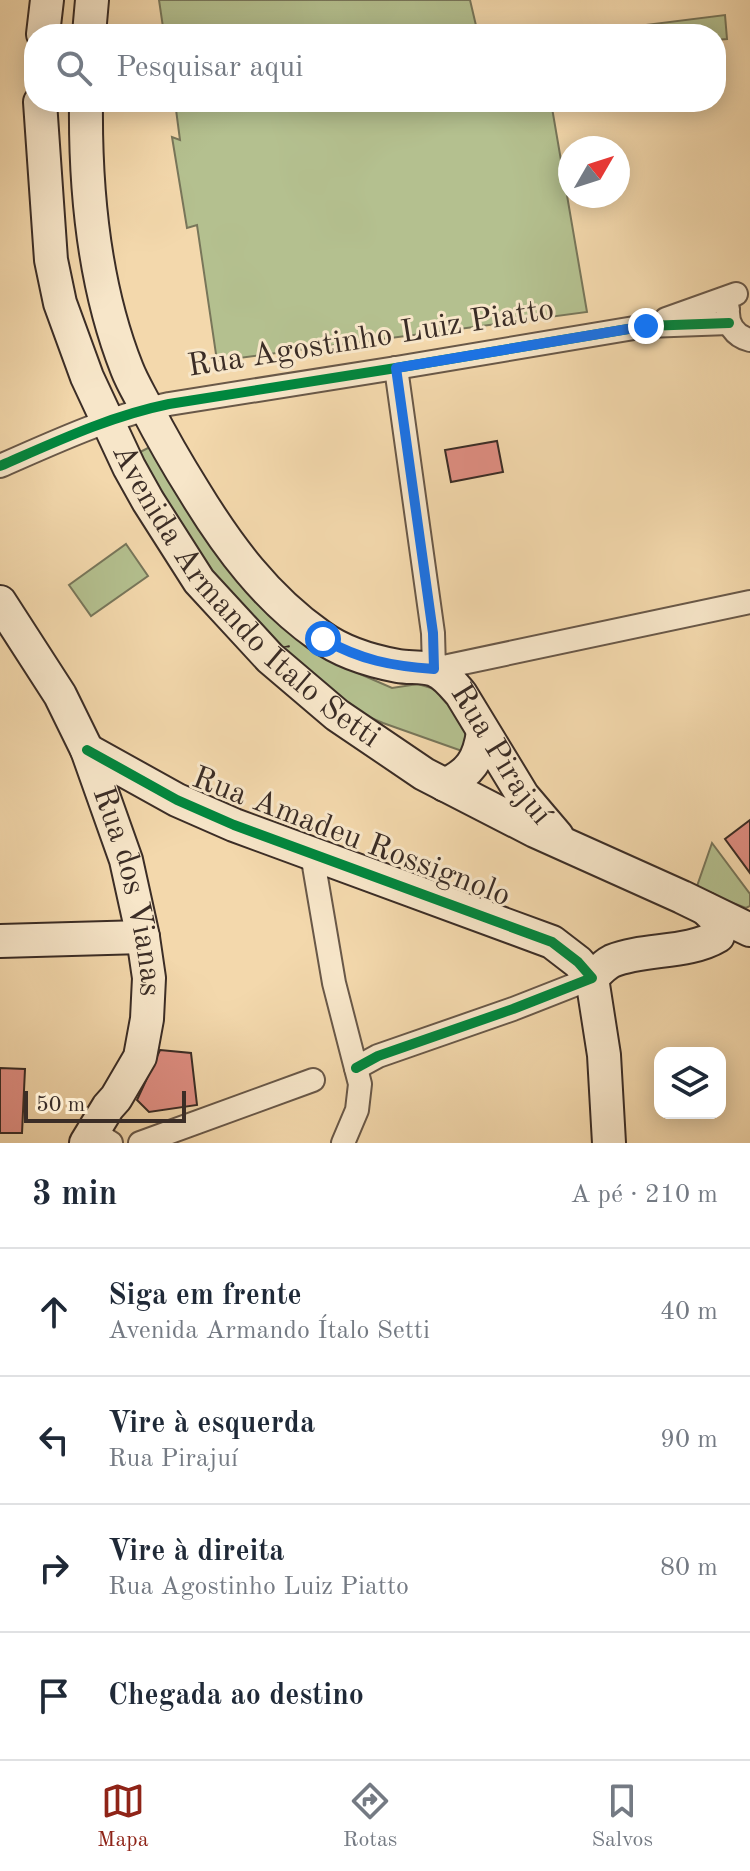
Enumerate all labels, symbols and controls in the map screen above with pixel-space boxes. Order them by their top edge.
search box [24,24,726,112]
icon: search [52,46,96,90]
text: Pesquisar aqui [116,53,303,83]
north arrow [558,136,630,208]
street label: Rua Agostinho Luiz Piatto [186,294,556,384]
route end [628,308,664,344]
street label: Avenida Armando Ítalo Setti [105,440,385,755]
route start [305,621,341,657]
street label: Rua Pirajuí [443,679,557,832]
street label: Rua Amadeu Rossignolo [187,762,515,914]
street label: Rua dos Vianas [85,783,166,997]
map controls [654,1047,726,1119]
button: layers [654,1047,726,1119]
scale bar [24,1087,186,1123]
text: 50 m [36,1094,85,1116]
text: 3 min [32,1178,117,1212]
text: A pé · 210 m [570,1182,718,1208]
text: Siga em frente [108,1281,302,1311]
icon: ahead [32,1290,76,1334]
text: 40 m [660,1299,718,1325]
text: Avenida Armando Ítalo Setti [108,1318,430,1344]
text: Vire à esquerda [108,1409,315,1439]
icon: left [32,1418,76,1462]
text: 90 m [660,1427,718,1453]
text: Rua Pirajuí [108,1446,238,1472]
text: Vire à direita [108,1537,285,1567]
icon: right [32,1546,76,1590]
text: 80 m [660,1555,718,1581]
text: Rua Agostinho Luiz Piatto [108,1574,409,1600]
icon: arrive [32,1674,76,1718]
text: Chegada ao destino [108,1681,364,1711]
tab: Mapa [97,1779,149,1854]
tab: Rotas [343,1779,397,1854]
tab: Salvos [591,1779,653,1854]

